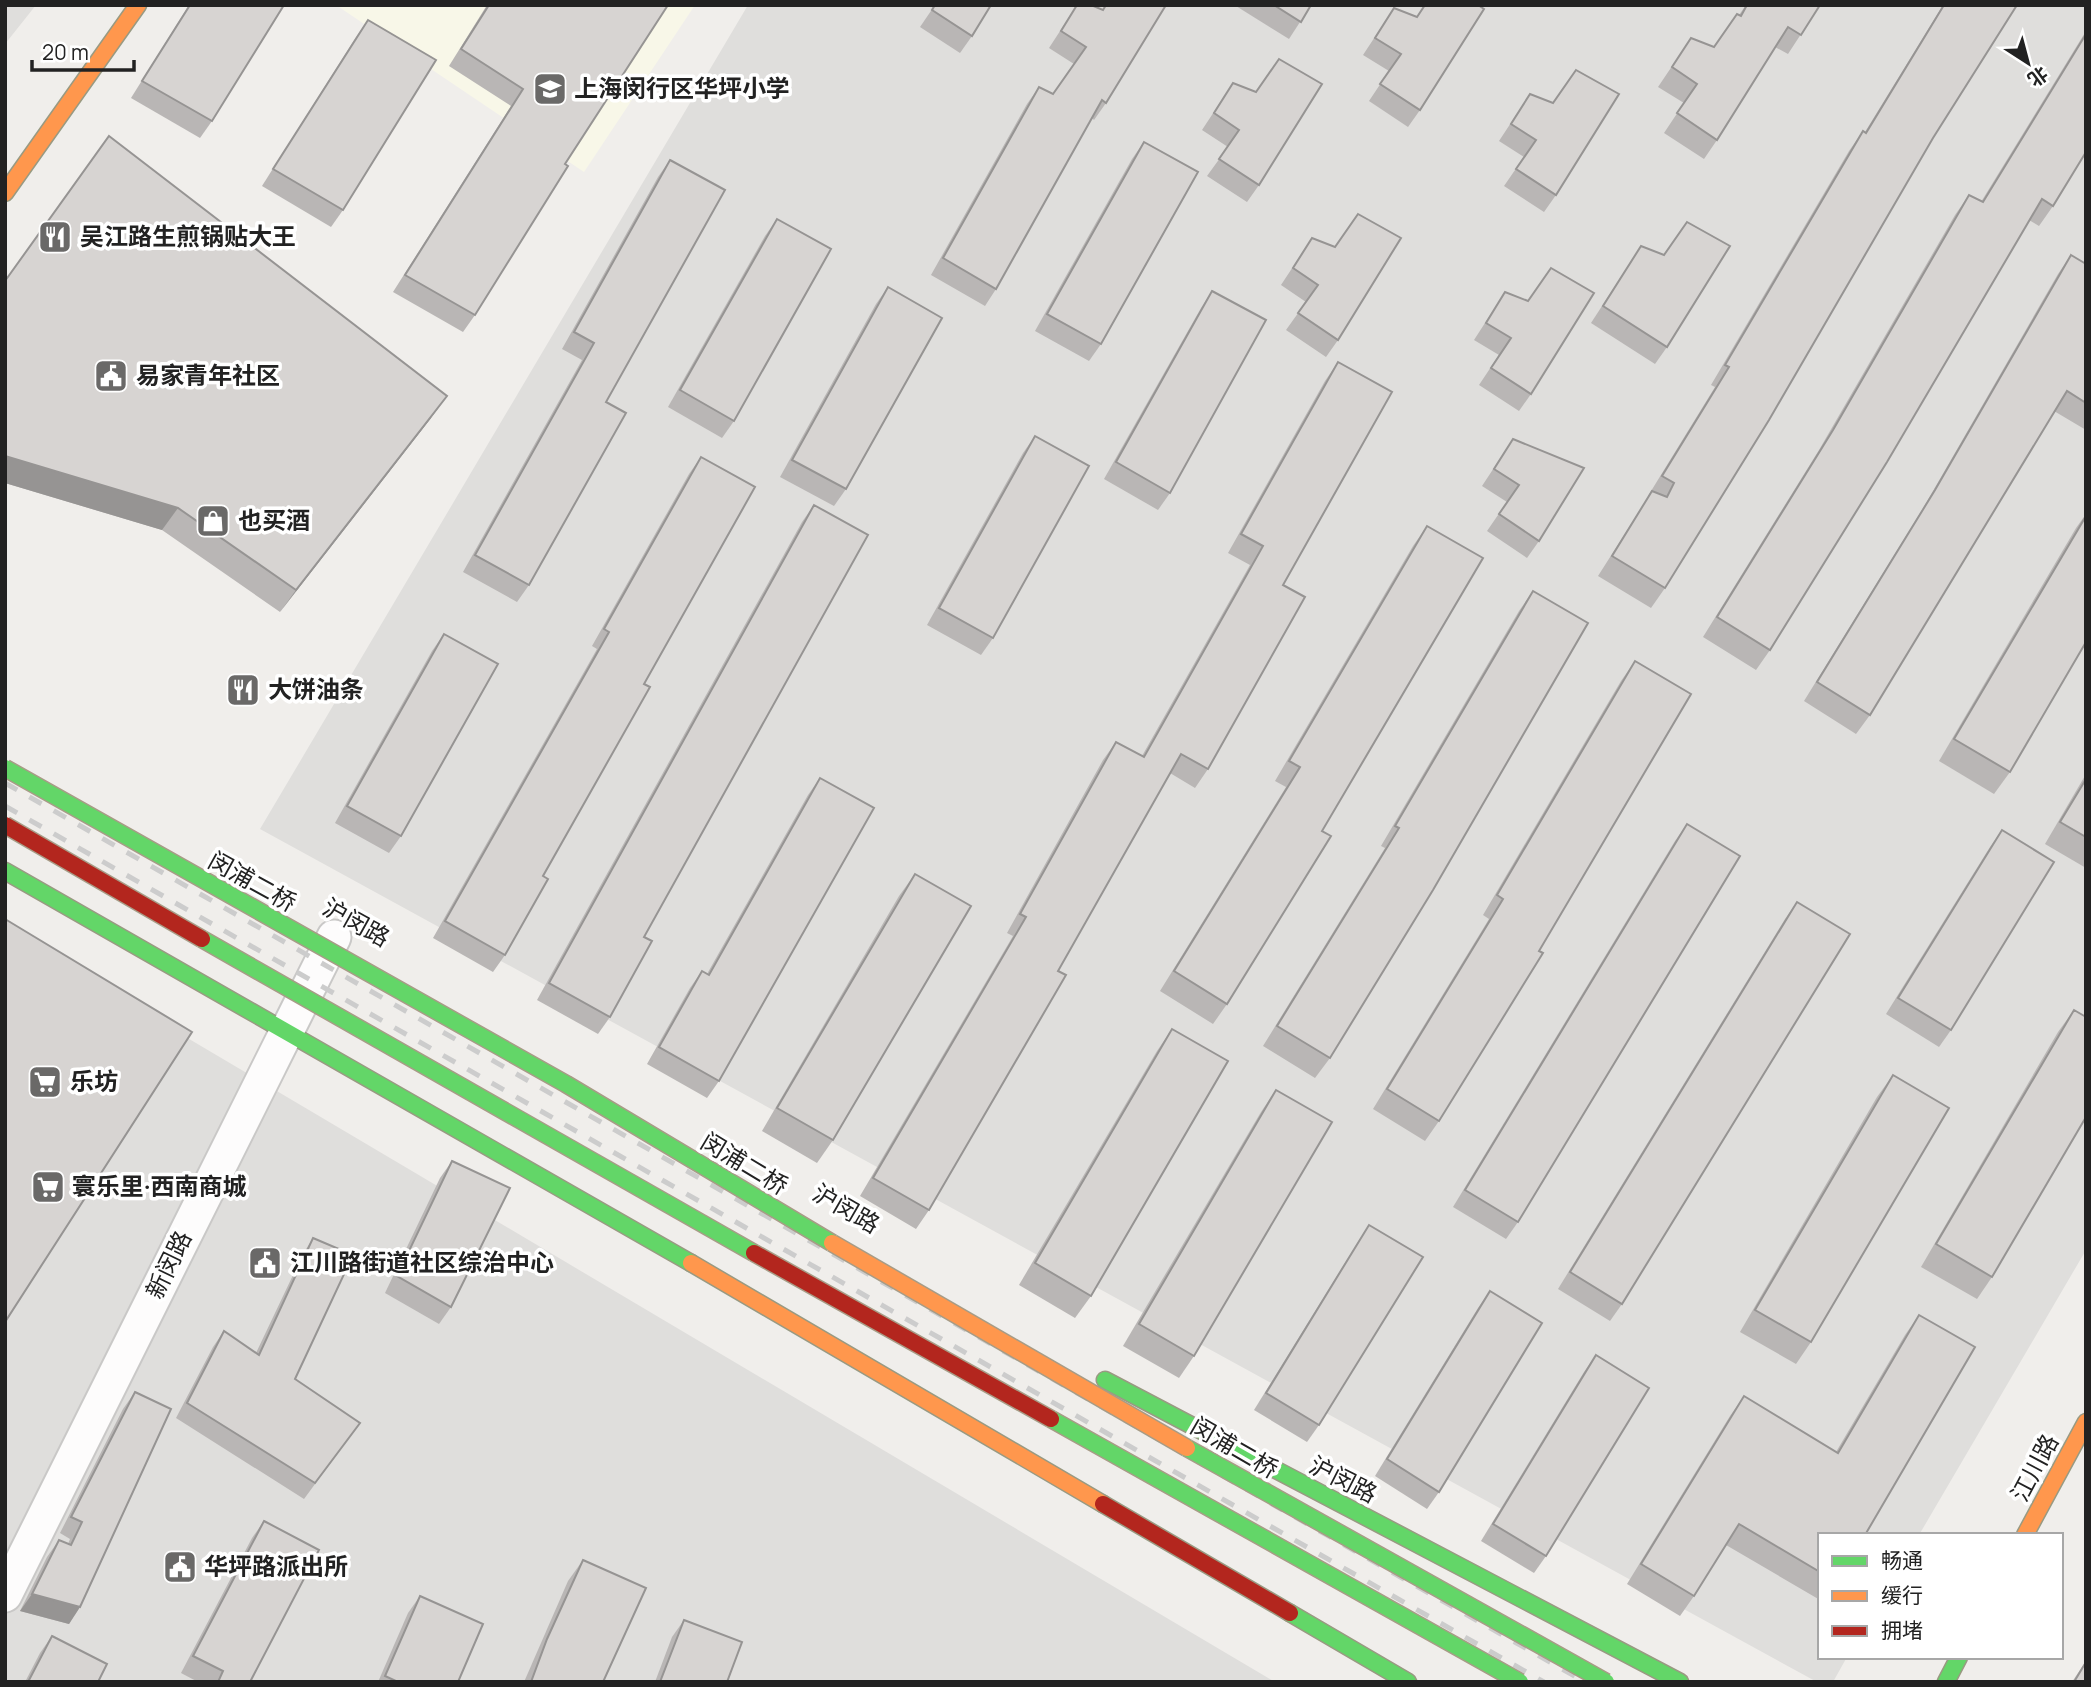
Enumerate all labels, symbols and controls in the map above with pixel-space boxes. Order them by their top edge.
scale bar [32,28,133,72]
north arrow [1993,28,2063,98]
text: 20 m [42,38,89,66]
text: 北 [2023,61,2053,93]
school or university icon: 上海闵行区华坪小学 [531,70,569,108]
place label: 上海闵行区华坪小学 [574,71,790,104]
restaurant icon: 吴江路生煎锅贴大王 [36,218,74,256]
place label: 吴江路生煎锅贴大王 [80,219,296,252]
public building icon: 易家青年社区 [92,357,130,395]
place label: 易家青年社区 [136,358,280,391]
shop icon: 也买酒 [194,502,232,540]
place label: 也买酒 [238,503,310,536]
restaurant icon: 大饼油条 [224,671,262,709]
place label: 大饼油条 [268,672,364,705]
street label: 闵浦二桥 [203,843,303,918]
street label: 沪闵路 [317,890,396,954]
supermarket icon: 乐坊 [26,1063,64,1101]
place label: 乐坊 [70,1064,118,1097]
street label: 闵浦二桥 [695,1124,794,1202]
supermarket icon: 寰乐里·西南商城 [29,1168,67,1206]
place label: 寰乐里·西南商城 [72,1169,246,1202]
street label: 沪闵路 [807,1175,886,1240]
street label: 新闵路 [137,1225,198,1304]
public building icon: 江川路街道社区综治中心 [246,1244,284,1282]
place label: 江川路街道社区综治中心 [290,1245,554,1278]
street label: 闵浦二桥 [1185,1408,1285,1485]
street label: 江川路 [2002,1428,2065,1507]
street label: 沪闵路 [1304,1448,1383,1510]
legend [1818,1533,2063,1659]
text: 畅通 [1881,1546,1923,1574]
public building icon: 华坪路派出所 [161,1548,199,1586]
place label: 华坪路派出所 [204,1549,348,1582]
text: 缓行 [1881,1581,1923,1609]
text: 拥堵 [1881,1616,1923,1644]

